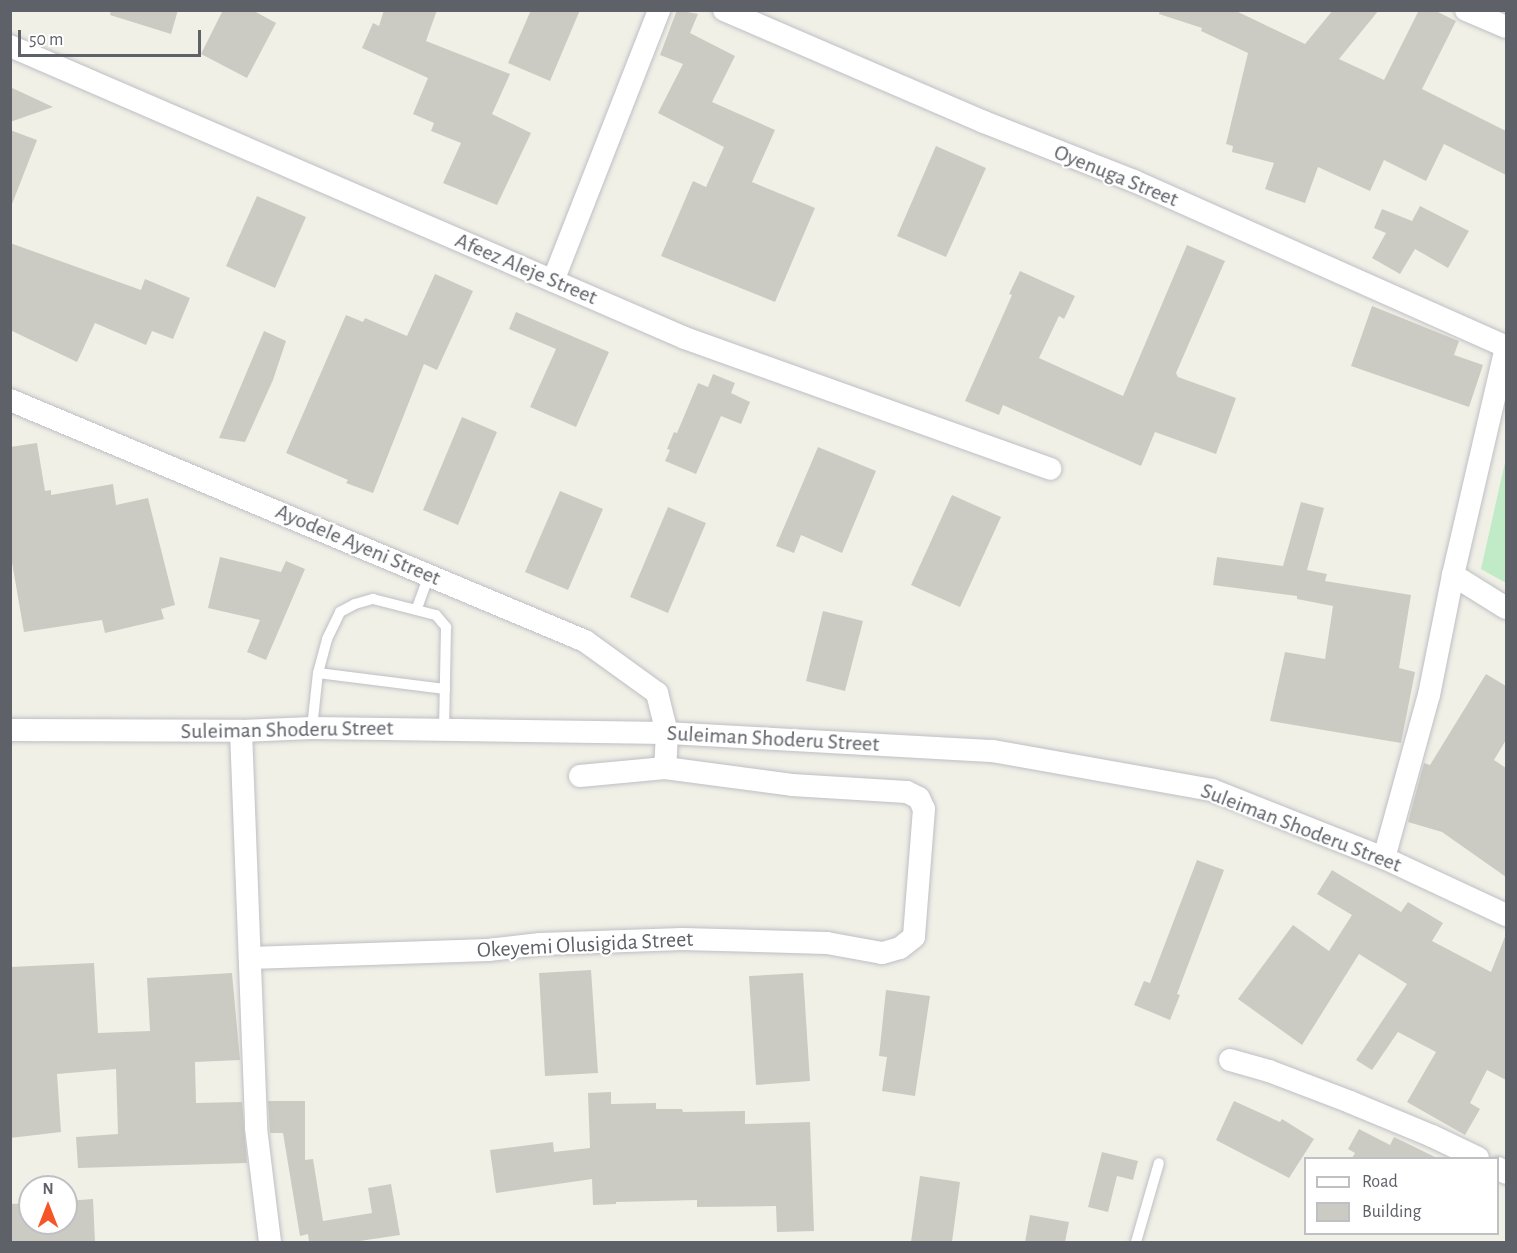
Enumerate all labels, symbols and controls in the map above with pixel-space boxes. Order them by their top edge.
scale bar [21,18,204,56]
text: 50 m [29,31,63,49]
street label: Oyenuga Street [1050,139,1182,213]
street label: Afeez Aleje Street [451,227,601,311]
street label: Ayodele Ayeni Street [272,498,444,592]
street label: Suleiman Shoderu Street [180,715,394,745]
street label: Suleiman Shoderu Street [666,720,880,758]
street label: Suleiman Shoderu Street [1197,778,1405,878]
street label: Okeyemi Olusigida Street [476,926,694,964]
legend [1304,1157,1499,1235]
text: Road [1362,1173,1398,1191]
north arrow [18,1175,78,1235]
text: N [42,1181,54,1197]
text: Building [1362,1203,1421,1221]

